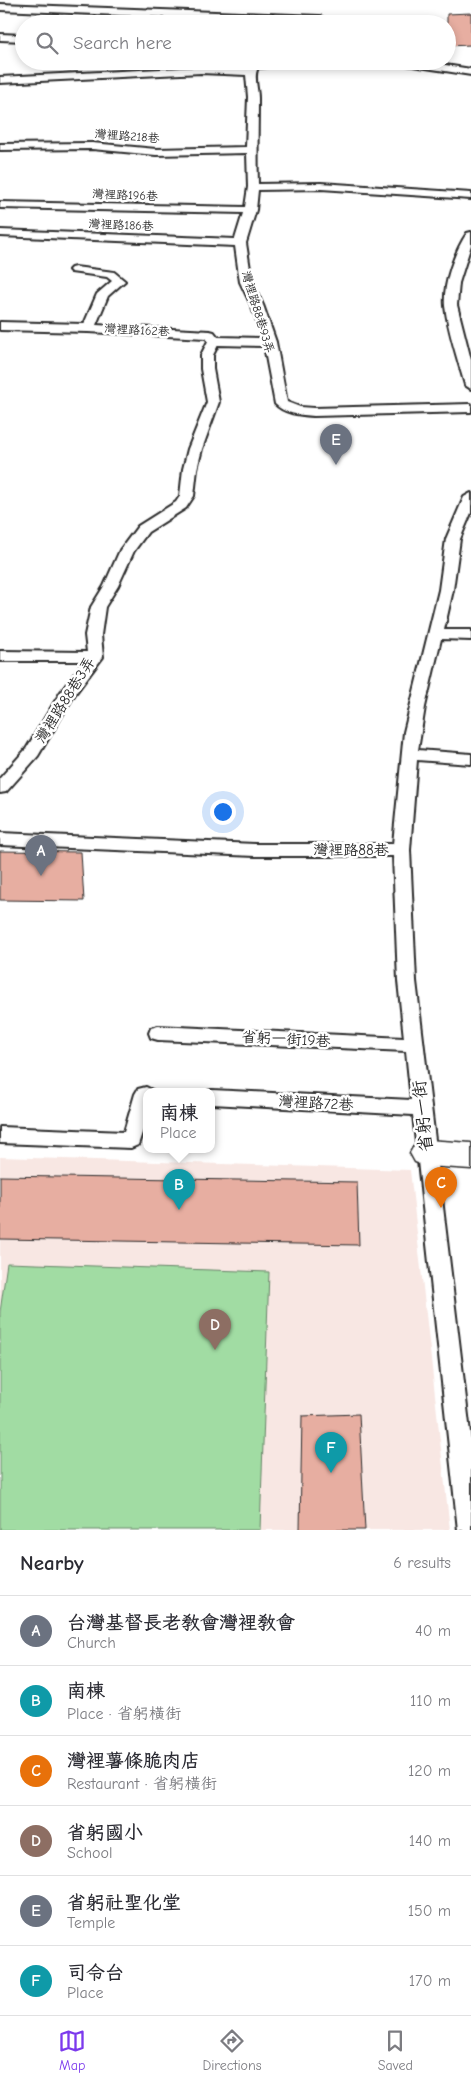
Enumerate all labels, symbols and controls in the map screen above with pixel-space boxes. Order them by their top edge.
search box [15,15,456,70]
icon: search [33,29,61,57]
text: Search here [73,32,172,54]
street label: 灣裡路218巷 [94,127,160,145]
street label: 灣裡路196巷 [92,187,158,203]
street label: 灣裡路186巷 [88,217,154,233]
street label: 灣裡路88巷93弄 [239,269,277,355]
street label: 灣裡路162巷 [104,321,170,339]
pin: E [320,424,352,465]
street label: 灣裡路88巷3弄 [31,654,99,746]
your location [210,799,236,825]
pin: A [25,835,57,876]
street label: 灣裡路88巷 [313,841,389,859]
street label: 省躬一街19巷 [241,1028,331,1050]
street label: 省躬一街 [409,1079,437,1153]
popup [143,1088,215,1153]
street label: 灣裡路72巷 [278,1092,354,1114]
text: 南棟 [160,1102,198,1124]
text: Place [160,1124,196,1142]
pin: C [425,1167,457,1208]
pin: B [163,1169,195,1210]
pin: D [199,1309,231,1350]
pin: F [315,1432,347,1473]
text: Nearby [20,1551,84,1575]
text: 6 results [393,1554,451,1572]
text: 台灣基督長老教會灣裡教會 [67,1612,295,1634]
text: A [32,1622,40,1640]
text: 40 m [415,1622,451,1640]
text: Church [67,1634,116,1652]
text: 南棟 [67,1680,105,1702]
text: B [31,1692,41,1710]
text: 110 m [410,1692,451,1710]
text: Place · 省躬橫街 [67,1705,181,1723]
text: 灣裡薯條脆肉店 [67,1750,200,1772]
text: C [31,1762,41,1780]
text: 120 m [408,1762,451,1780]
text: Restaurant · 省躬橫街 [67,1775,217,1793]
text: 省躬國小 [67,1822,143,1844]
text: D [31,1832,41,1850]
text: 140 m [409,1832,451,1850]
text: School [67,1844,113,1862]
text: 省躬社聖化堂 [67,1892,181,1914]
text: E [31,1902,41,1920]
text: 150 m [408,1902,451,1920]
text: Temple [67,1914,115,1932]
text: 司令台 [67,1962,124,1984]
text: F [31,1972,41,1990]
text: 170 m [409,1972,451,1990]
text: Place [67,1984,103,2002]
tab: Map [58,2027,86,2074]
tab: Directions [202,2027,262,2074]
tab: Saved [378,2027,413,2074]

